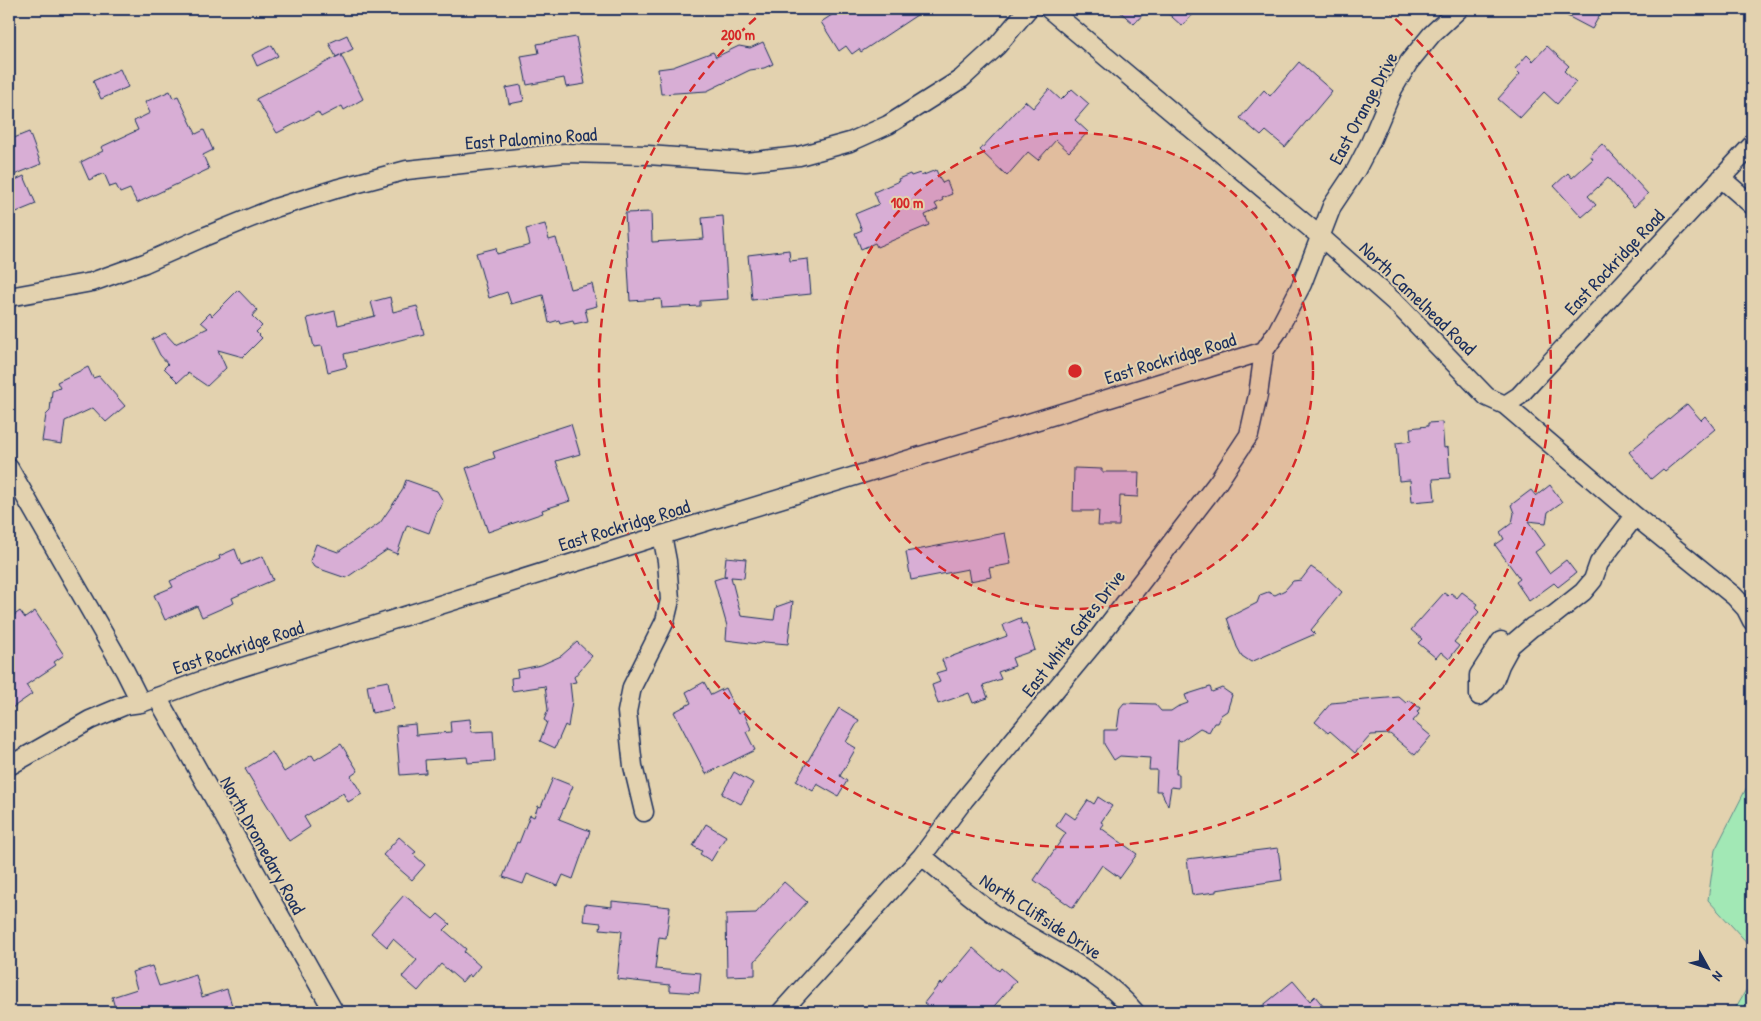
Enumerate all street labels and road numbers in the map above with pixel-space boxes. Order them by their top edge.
street label: East Orange Drive [1322,47,1404,169]
street label: East Palomino Road [464,120,598,156]
street label: East Rockridge Road [1558,203,1670,321]
street label: North Camelhead Road [1354,235,1483,361]
street label: East Rockridge Road [1101,325,1239,390]
street label: East Rockridge Road [555,492,693,557]
street label: East White Gates Drive [1015,564,1131,702]
street label: East Rockridge Road [169,613,307,680]
street label: North Dromedary Road [214,771,312,919]
street label: North Cliffside Drive [975,867,1107,965]

